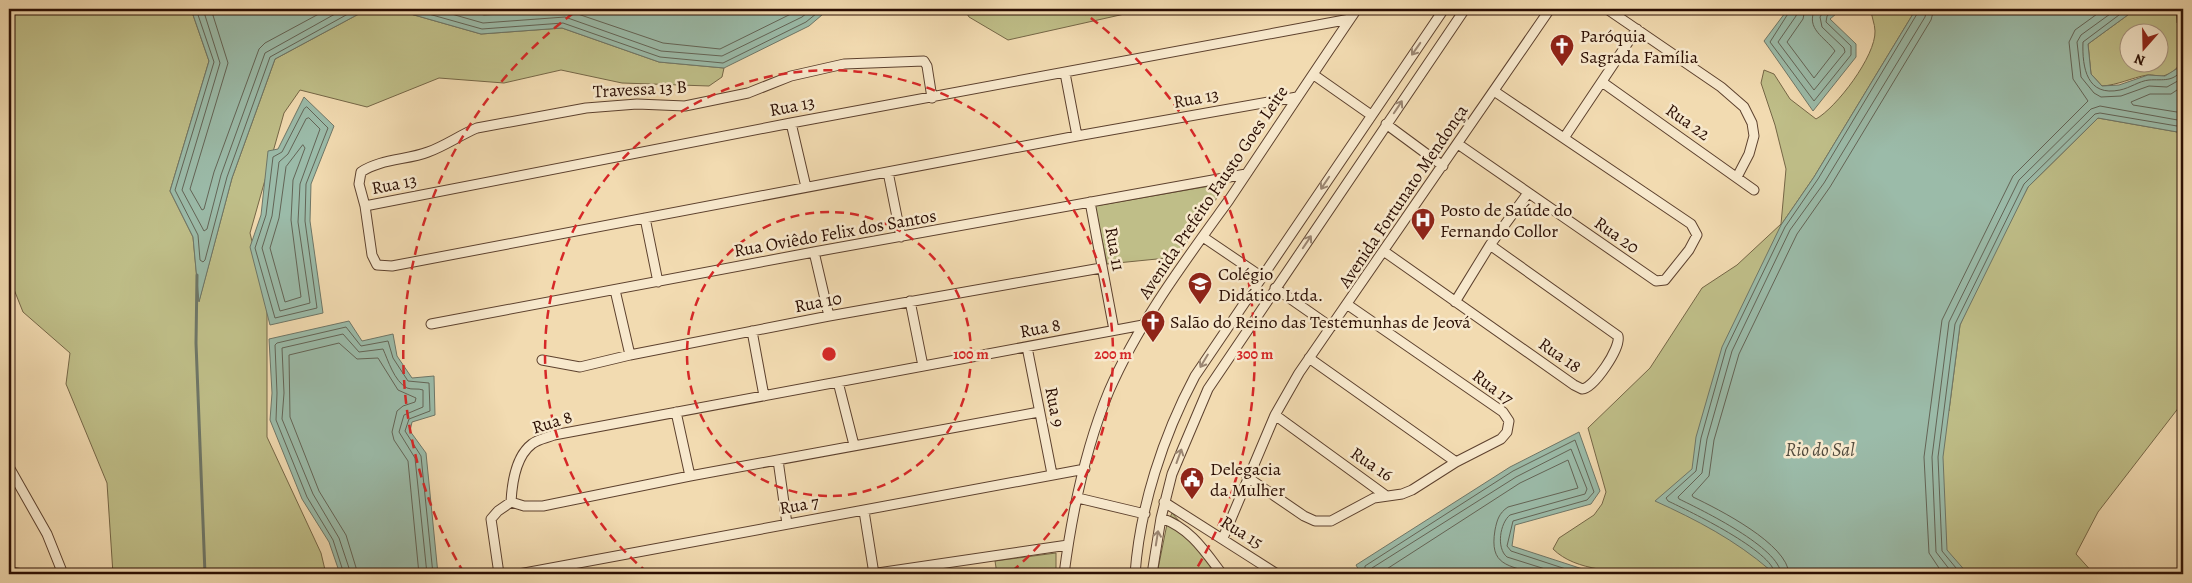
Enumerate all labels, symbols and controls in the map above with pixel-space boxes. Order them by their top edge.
north arrow [2120,22,2170,72]
place label: Paróquia Sagrada Família [1580,24,1699,69]
church icon: Paróquia Sagrada Família [1549,33,1575,67]
one-way arrow [1411,42,1421,56]
text: N [2132,49,2148,70]
street label: Travessa 13 B [592,75,688,103]
street label: Avenida Prefeito Fausto Goes Leite [1132,81,1293,304]
street label: Rua 13 [1171,82,1221,114]
street label: Rua 13 [767,90,817,122]
street label: Rua 22 [1661,98,1715,146]
street label: Avenida Fortunato Mendonça [1332,99,1474,293]
one-way arrow [1393,100,1403,114]
street label: Rua 13 [369,168,419,200]
one-way arrow [1320,176,1330,190]
place label: Posto de Saúde do Fernando Collor [1440,198,1572,243]
street label: Rua Oviêdo Felix dos Santos [732,203,938,263]
hospital icon: Posto de Saúde do Fernando Collor [1410,207,1436,241]
street label: Rua 20 [1590,211,1644,259]
street label: Rua 11 [1099,225,1131,273]
one-way arrow [1302,235,1312,249]
place label: Colégio Didático Ltda. [1218,262,1323,307]
school or university icon: Colégio Didático Ltda. [1187,271,1213,305]
street label: Rua 10 [792,286,844,318]
church icon: Salão do Reino das Testemunhas de Jeová [1140,309,1166,343]
place label: Salão do Reino das Testemunhas de Jeová [1170,310,1471,334]
street label: Rua 8 [1018,312,1062,344]
street label: Rua 18 [1534,332,1586,378]
text: 100 m [953,344,989,364]
text: 200 m [1094,344,1132,364]
text: 300 m [1237,344,1274,364]
centre of rings [820,345,838,363]
one-way arrow [1199,354,1209,368]
street label: Rua 17 [1467,364,1519,411]
street label: Rua 9 [1039,385,1071,429]
street label: Rua 8 [529,405,575,439]
water label: Rio do Sal [1785,437,1855,463]
street label: Rua 16 [1346,441,1398,487]
one-way arrow [1175,448,1184,464]
place label: Delegacia da Mulher [1210,457,1285,502]
public building icon: Delegacia da Mulher [1179,466,1205,500]
street label: Rua 7 [777,490,821,520]
street label: Rua 15 [1216,510,1268,554]
one-way arrow [1153,530,1163,546]

